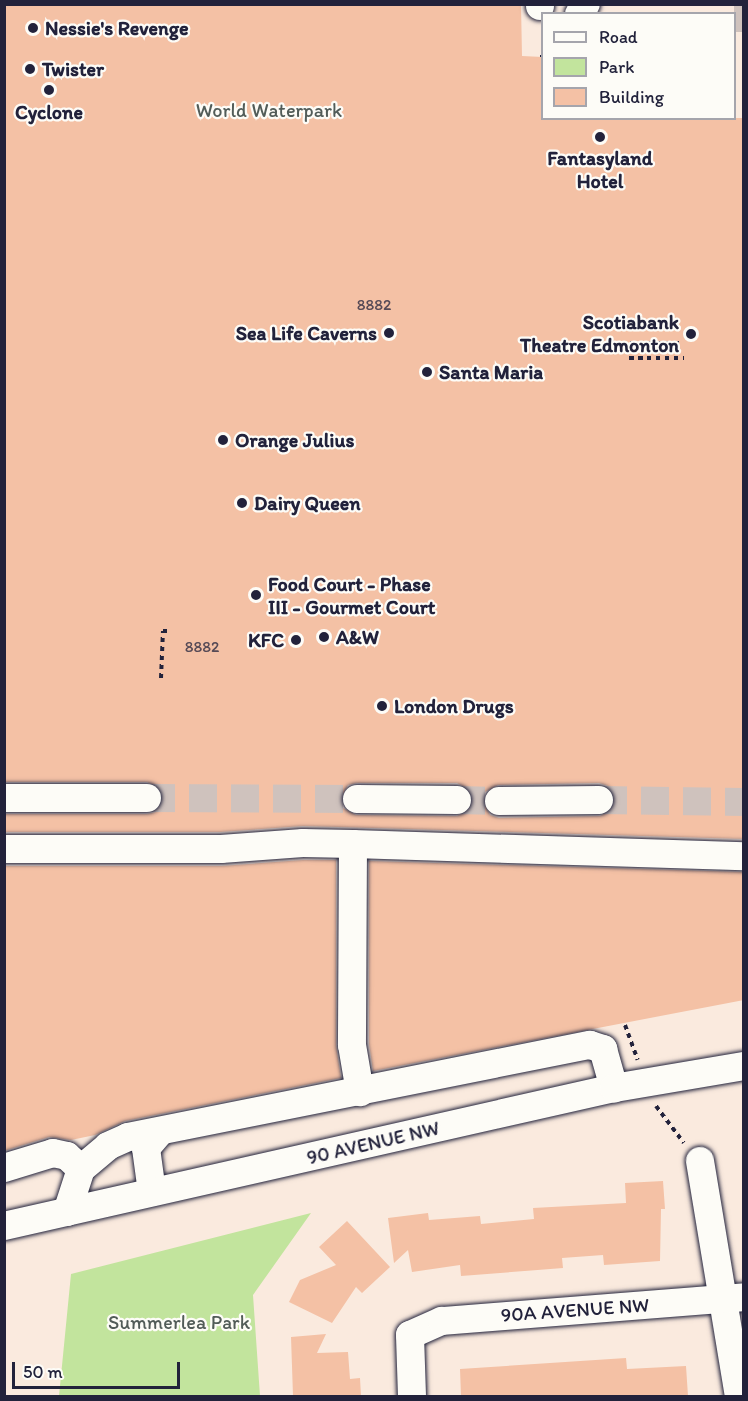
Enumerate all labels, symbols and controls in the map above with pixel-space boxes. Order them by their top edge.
legend [541,12,736,120]
place label: Nessie's Revenge [45,16,189,40]
marker: Nessie's Revenge [26,21,40,35]
text: Road [599,26,638,48]
text: Park [599,56,634,78]
place label: Twister [42,57,104,81]
marker: Twister [23,62,37,76]
marker: Cyclone [42,83,56,97]
text: Building [599,86,664,108]
park label: World Waterpark [196,98,342,122]
place label: Cyclone [15,100,83,124]
marker: Fantasyland Hotel [593,130,607,144]
place label: Fantasyland Hotel [547,146,653,193]
house number: 8882 [357,295,391,315]
place label: Scotiabank Theatre Edmonton [520,310,679,357]
place label: Sea Life Caverns [235,321,377,345]
marker: Sea Life Caverns [382,326,396,340]
marker: Scotiabank Theatre Edmonton [684,327,698,341]
place label: Santa Maria [439,360,543,384]
marker: Santa Maria [420,365,434,379]
place label: Orange Julius [235,428,354,452]
marker: Orange Julius [216,433,230,447]
place label: Dairy Queen [254,491,361,515]
marker: Dairy Queen [235,496,249,510]
place label: Food Court - Phase III - Gourmet Court [268,572,435,619]
marker: Food Court - Phase III - Gourmet Court [249,588,263,602]
place label: A&W [336,625,379,649]
place label: KFC [248,628,284,652]
marker: A&W [317,630,331,644]
marker: KFC [289,633,303,647]
house number: 8882 [185,637,219,657]
place label: London Drugs [394,694,514,718]
marker: London Drugs [375,699,389,713]
street label: 90 AVENUE NW [304,1116,442,1170]
street label: 90A AVENUE NW [500,1293,650,1327]
park label: Summerlea Park [108,1310,250,1334]
scale bar [15,1350,183,1388]
text: 50 m [23,1361,63,1383]

